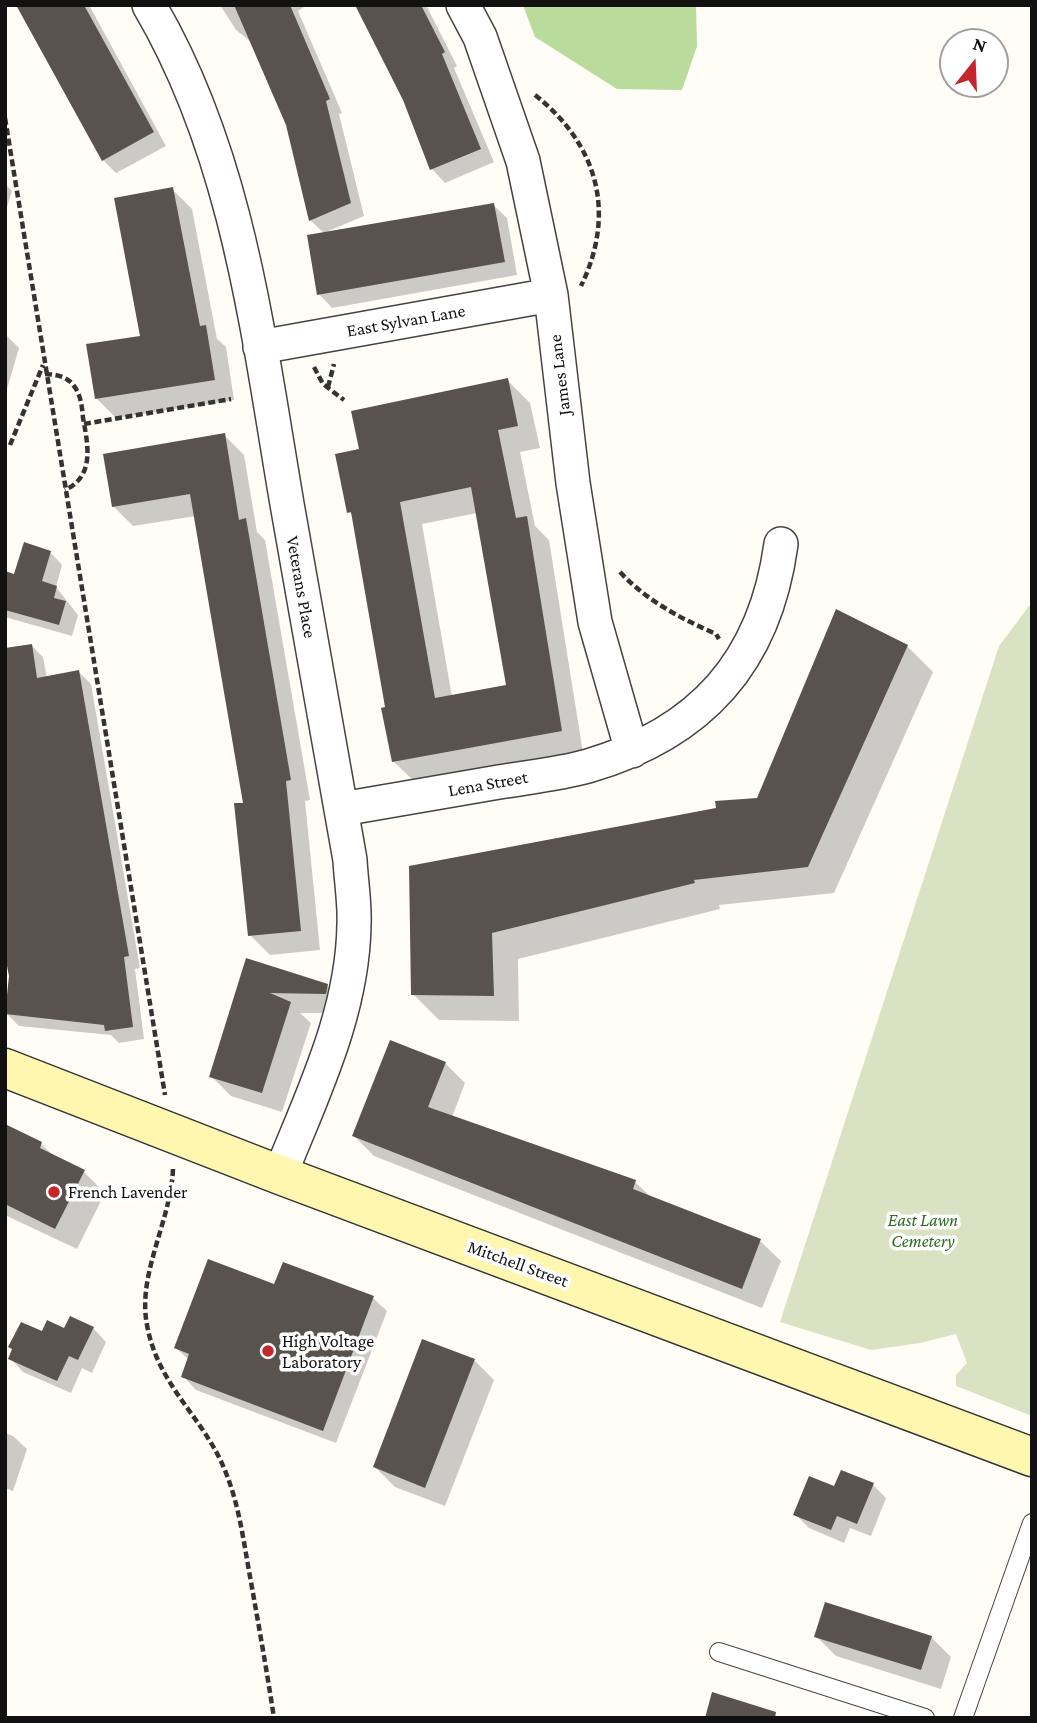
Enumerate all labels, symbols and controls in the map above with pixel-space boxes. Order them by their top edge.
north arrow [939,28,1009,98]
text: N [971,32,989,56]
street label: East Sylvan Lane [345,300,467,342]
street label: James Lane [544,333,576,417]
street label: Veterans Place [281,534,321,640]
street label: Lena Street [447,766,529,802]
place label: French Lavender [68,1181,188,1203]
marker: French Lavender [46,1184,62,1200]
park label: East Lawn Cemetery [888,1209,958,1252]
street label: Mitchell Street [465,1236,571,1292]
place label: High Voltage Laboratory [282,1330,374,1372]
marker: High Voltage Laboratory [260,1343,276,1359]

